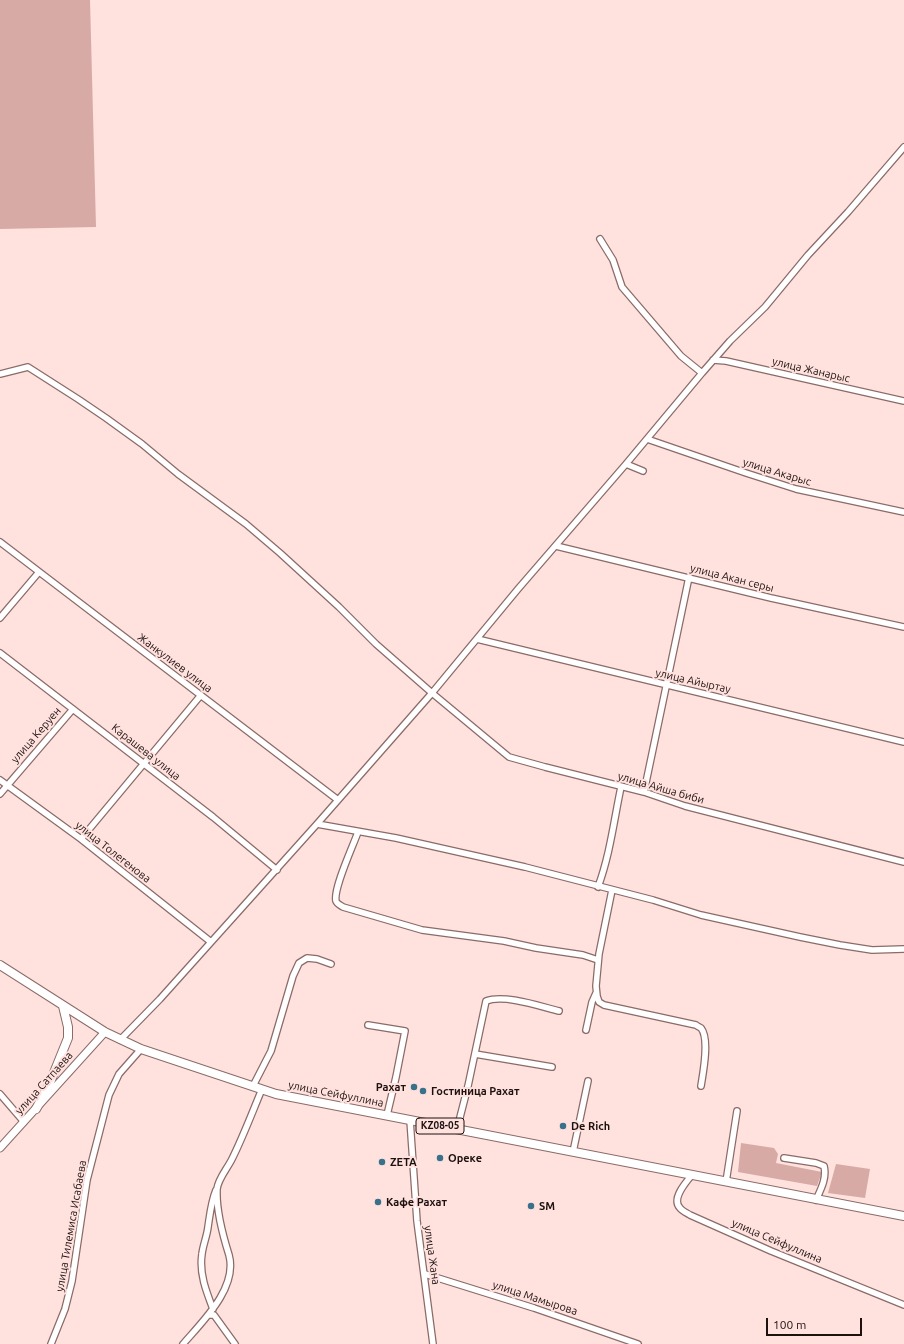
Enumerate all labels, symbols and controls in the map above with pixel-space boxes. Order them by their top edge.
street label: улица Жанарыс [771,355,851,385]
street label: улица Акарыс [741,455,813,489]
street label: улица Акан серы [689,561,775,595]
street label: Жанкулиев улица [135,631,215,695]
street label: улица Айыртау [654,666,732,696]
street label: улица Керуен [8,704,64,766]
street label: Карашева улица [109,721,183,783]
street label: улица Айша биби [616,769,706,807]
street label: улица Толегенова [73,818,153,886]
street label: улица Сатпаева [12,1049,76,1117]
street label: улица Сейфуллина [287,1078,385,1110]
place label: Рахат [376,1080,406,1094]
marker: Рахат [409,1082,419,1092]
place label: Гостиница Рахат [431,1084,520,1098]
marker: Гостиница Рахат [418,1086,428,1096]
road number: KZ08-05 [416,1118,464,1134]
place label: De Rich [571,1119,610,1133]
marker: De Rich [558,1121,568,1131]
place label: Ореке [448,1151,482,1165]
marker: Ореке [435,1153,445,1163]
place label: ZETA [390,1155,417,1169]
marker: ZETA [377,1157,387,1167]
street label: улица Тилемиса Исабаева [53,1159,89,1293]
place label: Кафе Рахат [386,1195,447,1209]
marker: Кафе Рахат [373,1197,383,1207]
place label: SM [539,1199,555,1213]
marker: SM [526,1201,536,1211]
street label: улица Сейфуллина [730,1216,824,1266]
street label: улица Жана [421,1224,443,1286]
street label: улица Мамырова [491,1278,579,1318]
scale bar [768,1310,864,1336]
text: 100 m [773,1318,806,1331]

